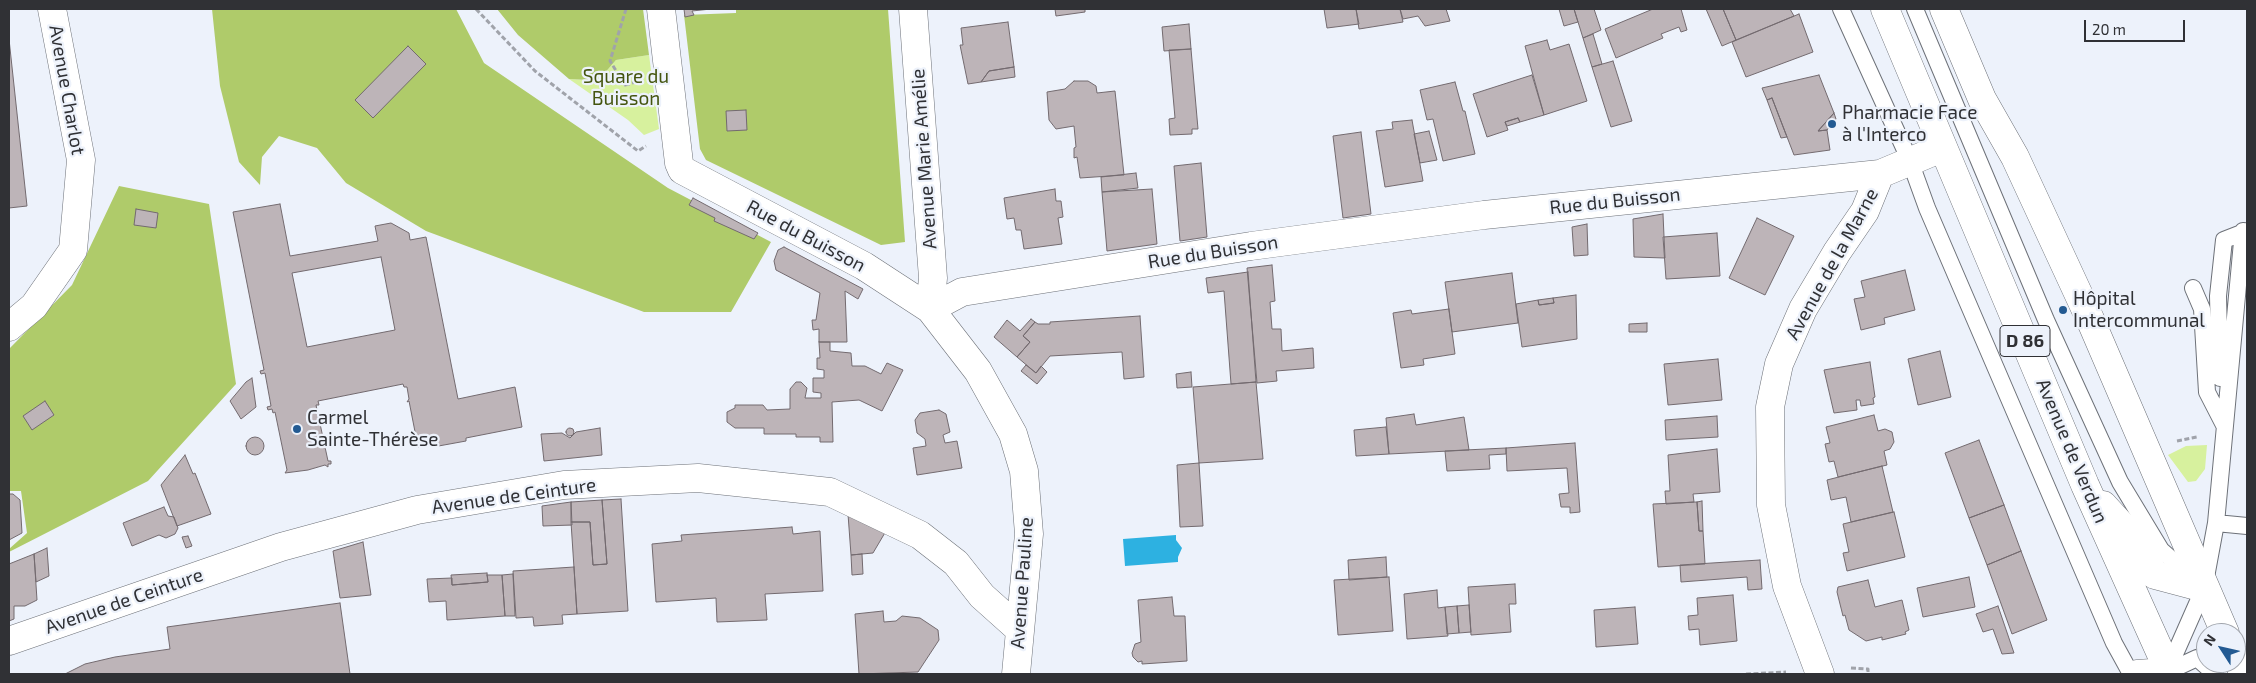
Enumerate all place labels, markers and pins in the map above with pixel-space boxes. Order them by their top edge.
place label: Pharmacie Face à l'Interco [1842,102,1977,146]
marker: Pharmacie Face à l'Interco [1826,118,1838,130]
place label: Hôpital Intercommunal [2073,288,2205,332]
marker: Hôpital Intercommunal [2057,304,2069,316]
place label: Carmel Sainte-Thérèse [307,407,438,451]
marker: Carmel Sainte-Thérèse [291,423,303,435]

